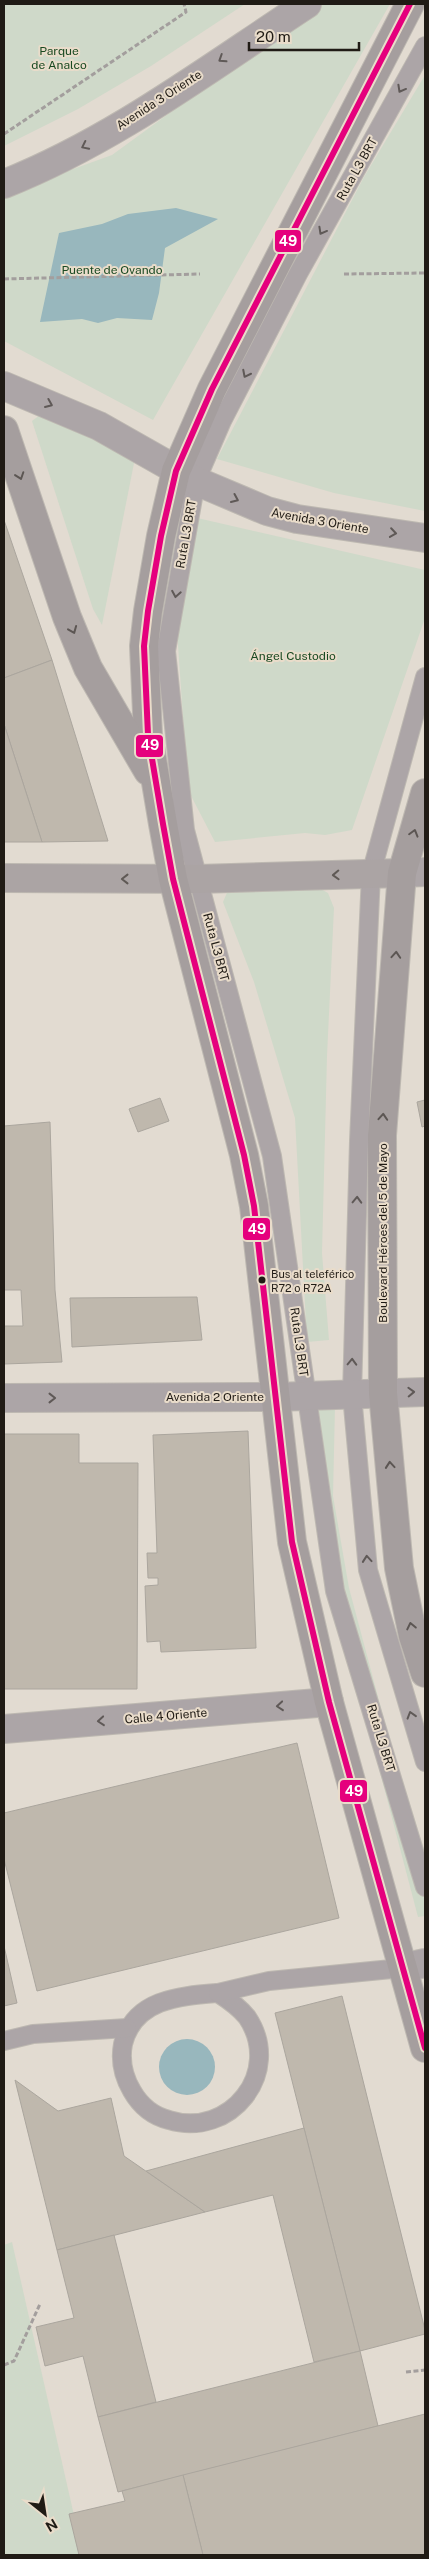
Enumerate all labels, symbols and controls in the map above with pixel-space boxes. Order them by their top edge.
scale bar [249,20,359,52]
text: 20 m [256,28,291,45]
park label: Parque de Analco [31,44,87,72]
one-way arrow [219,53,228,62]
street label: Avenida 3 Oriente [114,67,204,133]
one-way arrow [398,83,408,92]
street label: Ruta L3 BRT [334,135,380,203]
one-way arrow [81,140,90,151]
one-way arrow [318,225,328,234]
line badge: 49 [274,229,302,253]
text: 49 [279,233,297,249]
park label: Puente de Ovando [61,263,163,277]
one-way arrow [242,369,252,378]
one-way arrow [44,398,53,409]
one-way arrow [14,472,24,480]
one-way arrow [230,492,239,503]
street label: Ruta L3 BRT [173,498,199,570]
street label: Avenida 3 Oriente [270,506,370,537]
one-way arrow [389,528,398,538]
one-way arrow [172,589,182,598]
one-way arrow [66,625,77,634]
park label: Ángel Custodio [250,649,336,663]
line badge: 49 [135,734,164,758]
text: 49 [141,737,159,753]
one-way arrow [408,829,418,837]
one-way arrow [332,870,340,880]
one-way arrow [120,874,128,884]
street label: Ruta L3 BRT [200,911,232,983]
one-way arrow [390,951,401,959]
one-way arrow [378,1113,389,1121]
street label: Boulevard Héroes del 5 de Mayo [376,1143,390,1323]
one-way arrow [352,1195,363,1203]
line badge: 49 [242,1217,271,1241]
text: 49 [248,1221,266,1237]
place label: Bus al teleférico R72 o R72A [271,1268,354,1294]
marker: Bus al teleférico R72 o R72A [257,1275,267,1285]
street label: Ruta L3 BRT [287,1306,311,1378]
one-way arrow [347,1358,358,1366]
one-way arrow [407,1387,415,1398]
street label: Avenida 2 Oriente [166,1390,264,1404]
one-way arrow [49,1393,57,1403]
one-way arrow [385,1461,396,1469]
one-way arrow [361,1555,372,1563]
one-way arrow [406,1622,417,1630]
one-way arrow [276,1700,284,1711]
street label: Ruta L3 BRT [364,1703,398,1773]
street label: Calle 4 Oriente [124,1705,208,1727]
one-way arrow [407,1711,417,1720]
one-way arrow [97,1715,105,1726]
line badge: 49 [339,1779,368,1803]
text: 49 [345,1783,363,1799]
north arrow [20,2489,70,2539]
text: N [43,2516,60,2535]

